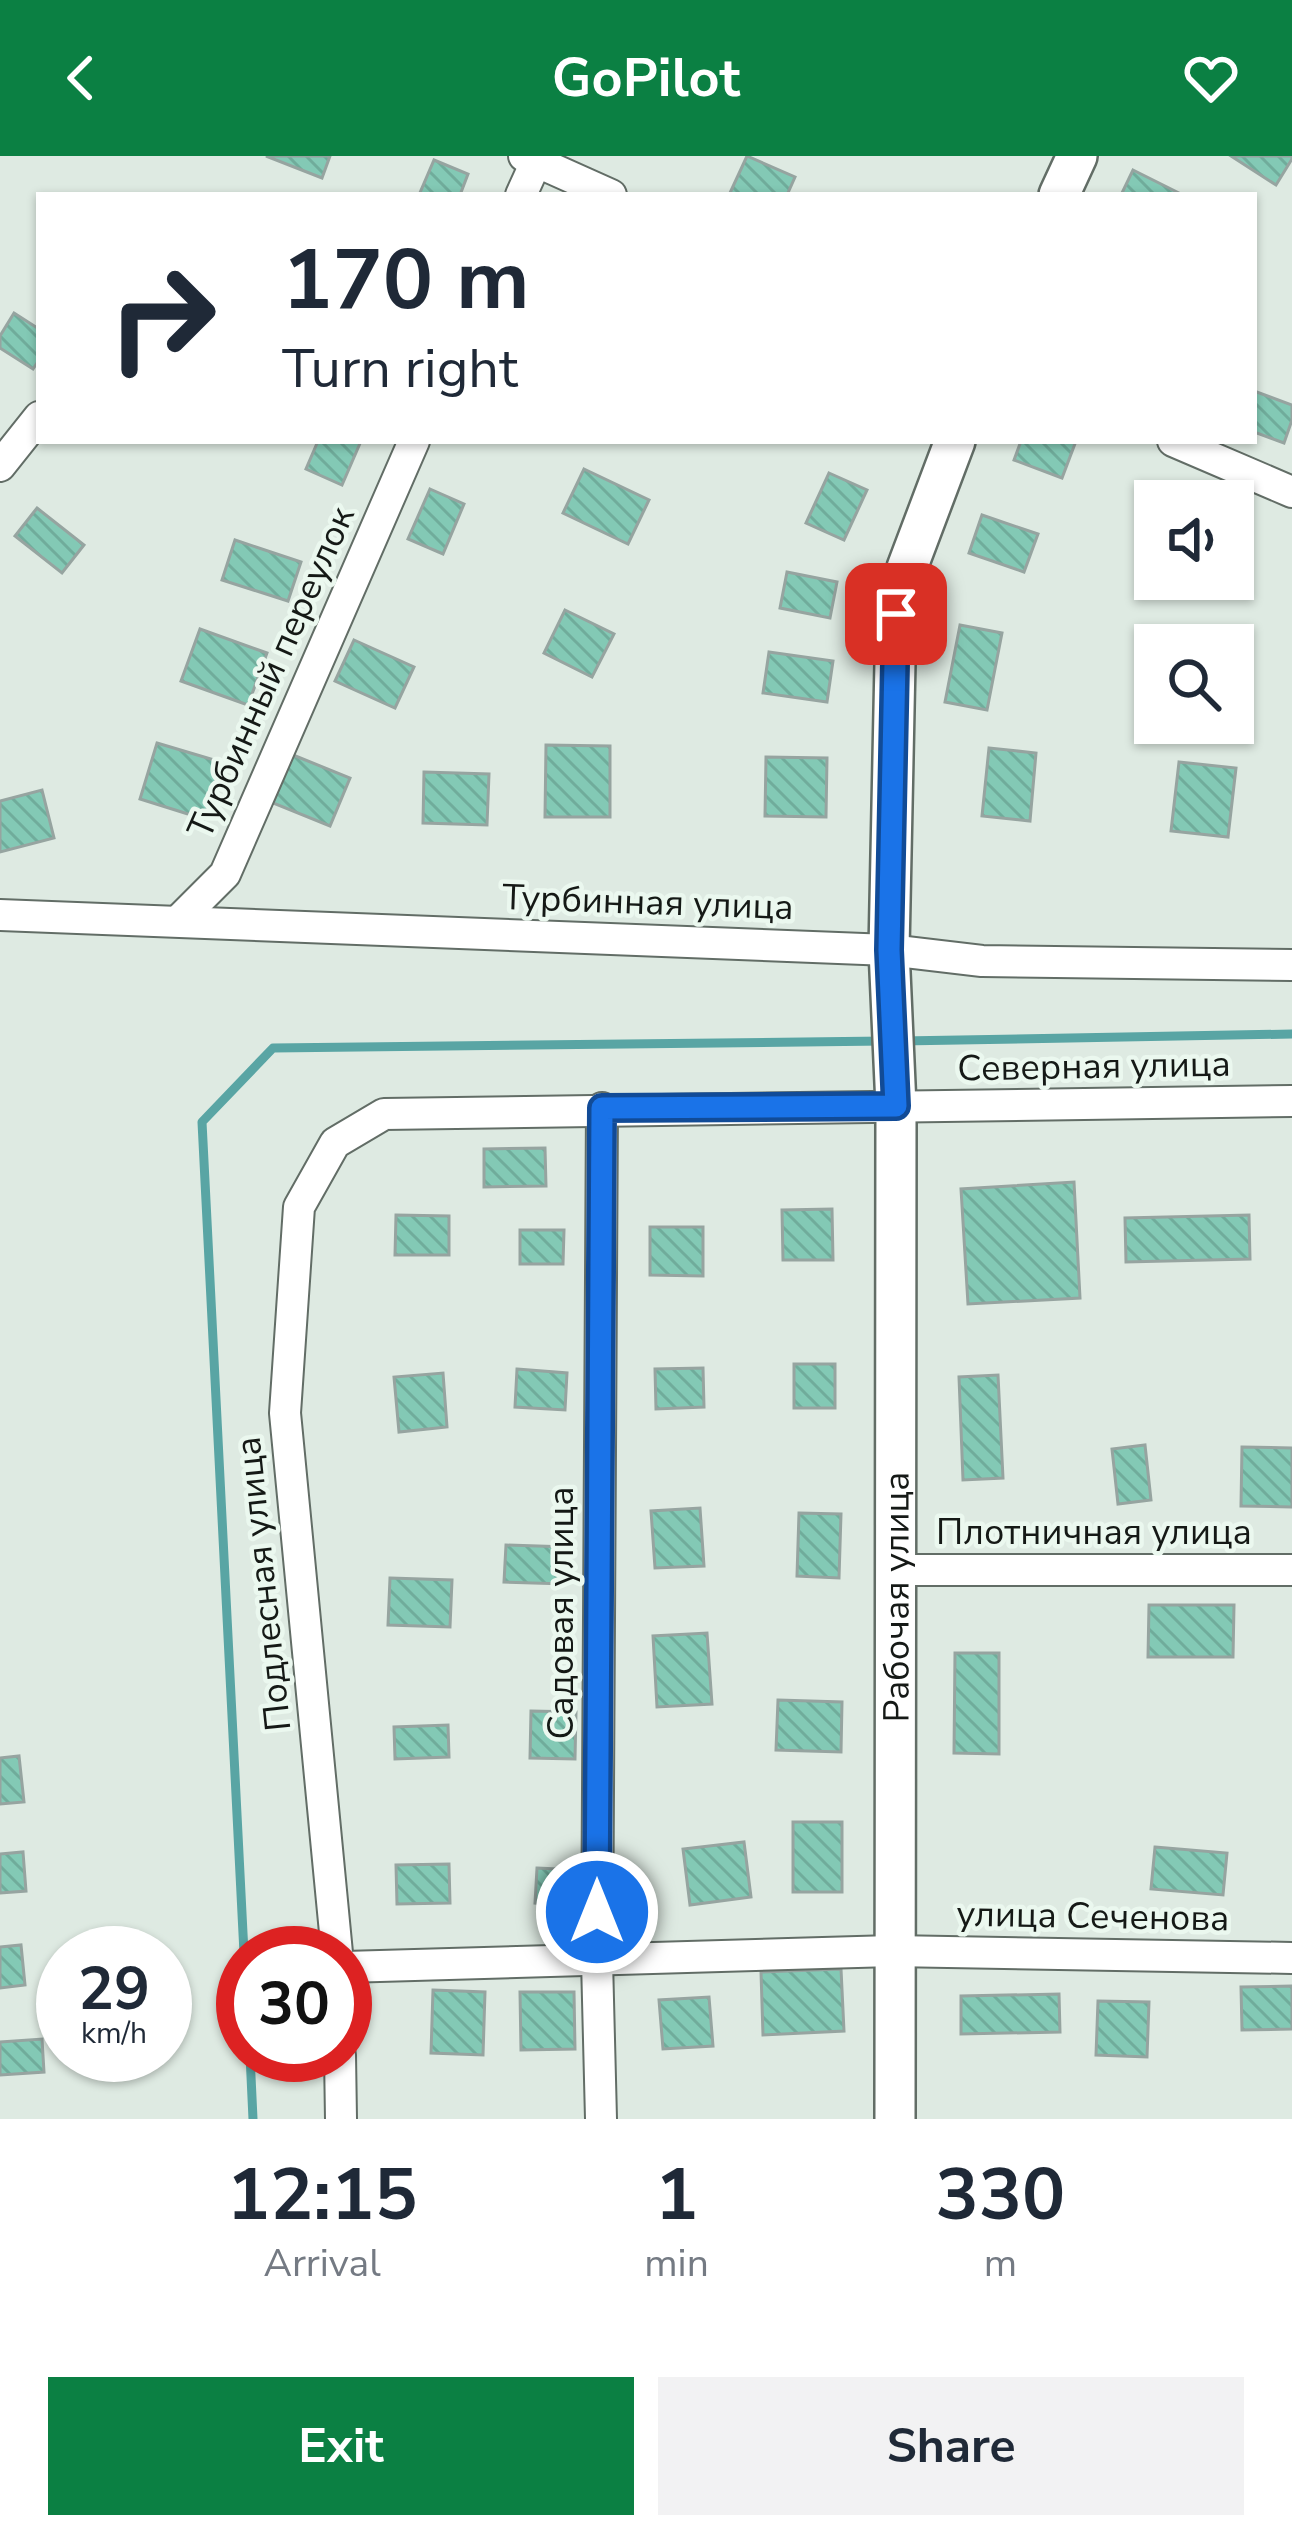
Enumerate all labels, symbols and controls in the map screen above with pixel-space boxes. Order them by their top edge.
text: GoPilot [552,41,740,115]
icon: back [48,45,114,111]
icon: heart [1178,45,1244,111]
text: 170 m [282,223,530,338]
icon: right [84,240,240,396]
text: Turn right [282,332,518,406]
map controls [1134,480,1254,744]
button: sound [1134,480,1254,600]
street label: Турбинный переулок [176,499,367,846]
pin [845,563,947,665]
icon: arrive [863,581,929,647]
button: search [1134,624,1254,744]
street label: Турбинная улица [501,873,794,932]
street label: Северная улица [957,1040,1231,1093]
street label: Подлесная улица [224,1434,303,1733]
street label: Рабочая улица [872,1471,922,1723]
street label: Садовая улица [537,1486,586,1740]
street label: Плотничная улица [936,1508,1252,1557]
position arrow [534,1849,660,1975]
street label: улица Сеченова [956,1890,1230,1943]
speed limit sign: 30 [216,1926,372,2082]
text: 29 [78,1948,150,2030]
text: km/h [81,2013,147,2054]
text: 12:15 [227,2146,417,2244]
text: 1 [655,2146,698,2244]
text: 330 [936,2146,1065,2244]
text: Arrival [263,2237,381,2290]
text: min [644,2237,709,2290]
text: m [984,2237,1017,2290]
button: Exit [48,2377,634,2515]
button: Share [658,2377,1244,2515]

